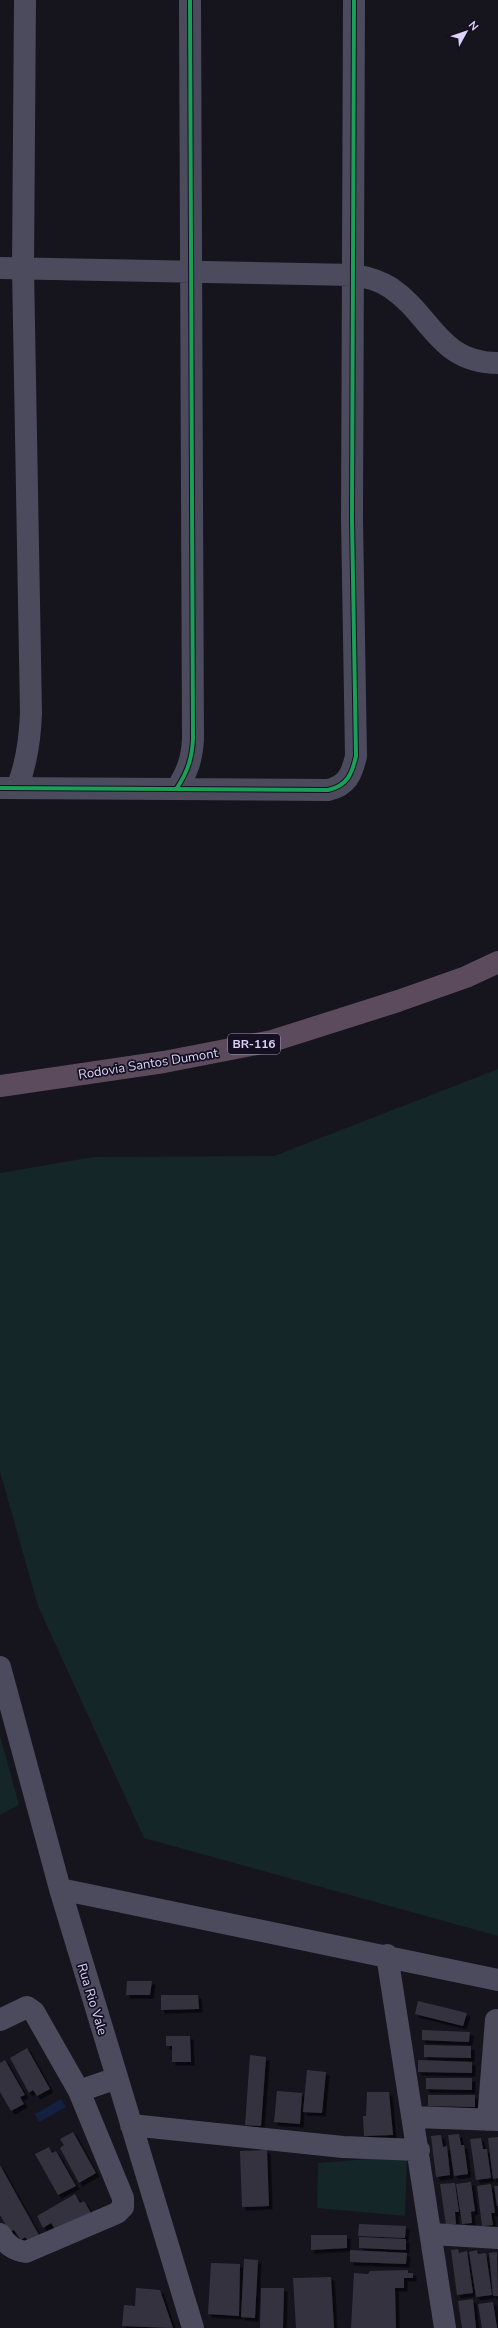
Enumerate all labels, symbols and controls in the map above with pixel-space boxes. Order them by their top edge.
north arrow [446,12,486,52]
text: N [465,18,482,34]
road number: BR-116 [228,1034,280,1054]
street label: Rodovia Santos Dumont [77,1044,220,1084]
street label: Rua Rio Vale [73,1961,112,2038]

